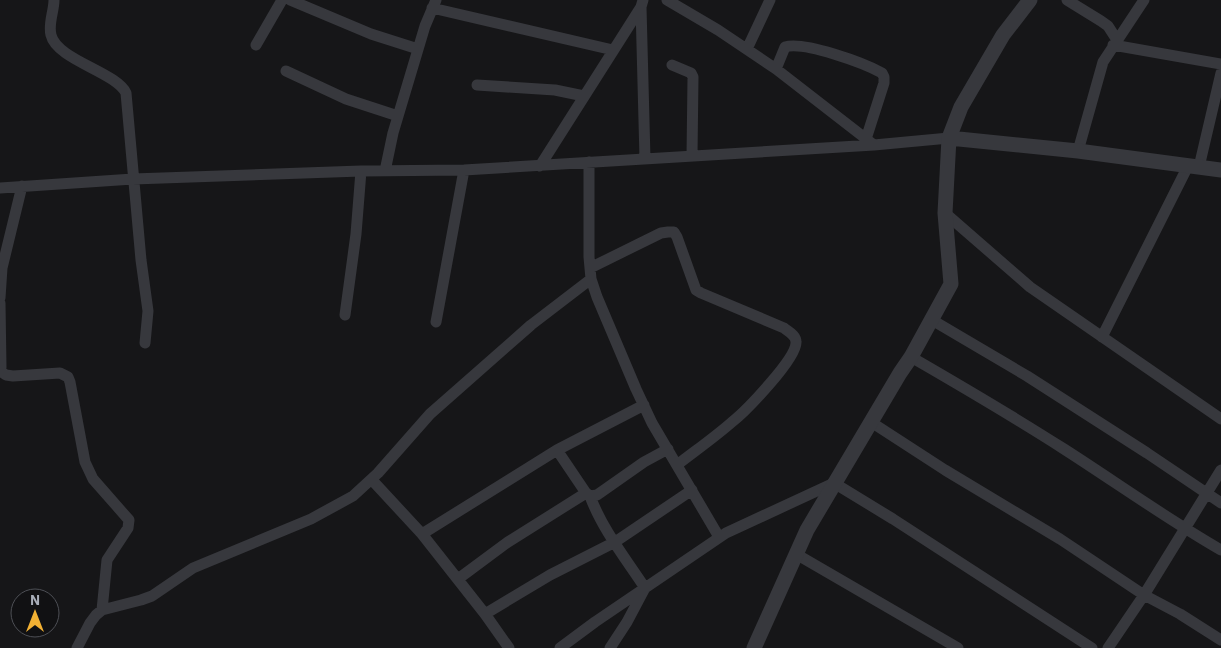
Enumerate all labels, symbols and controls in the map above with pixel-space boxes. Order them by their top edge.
north arrow [10,588,60,638]
text: N [30,591,40,609]

